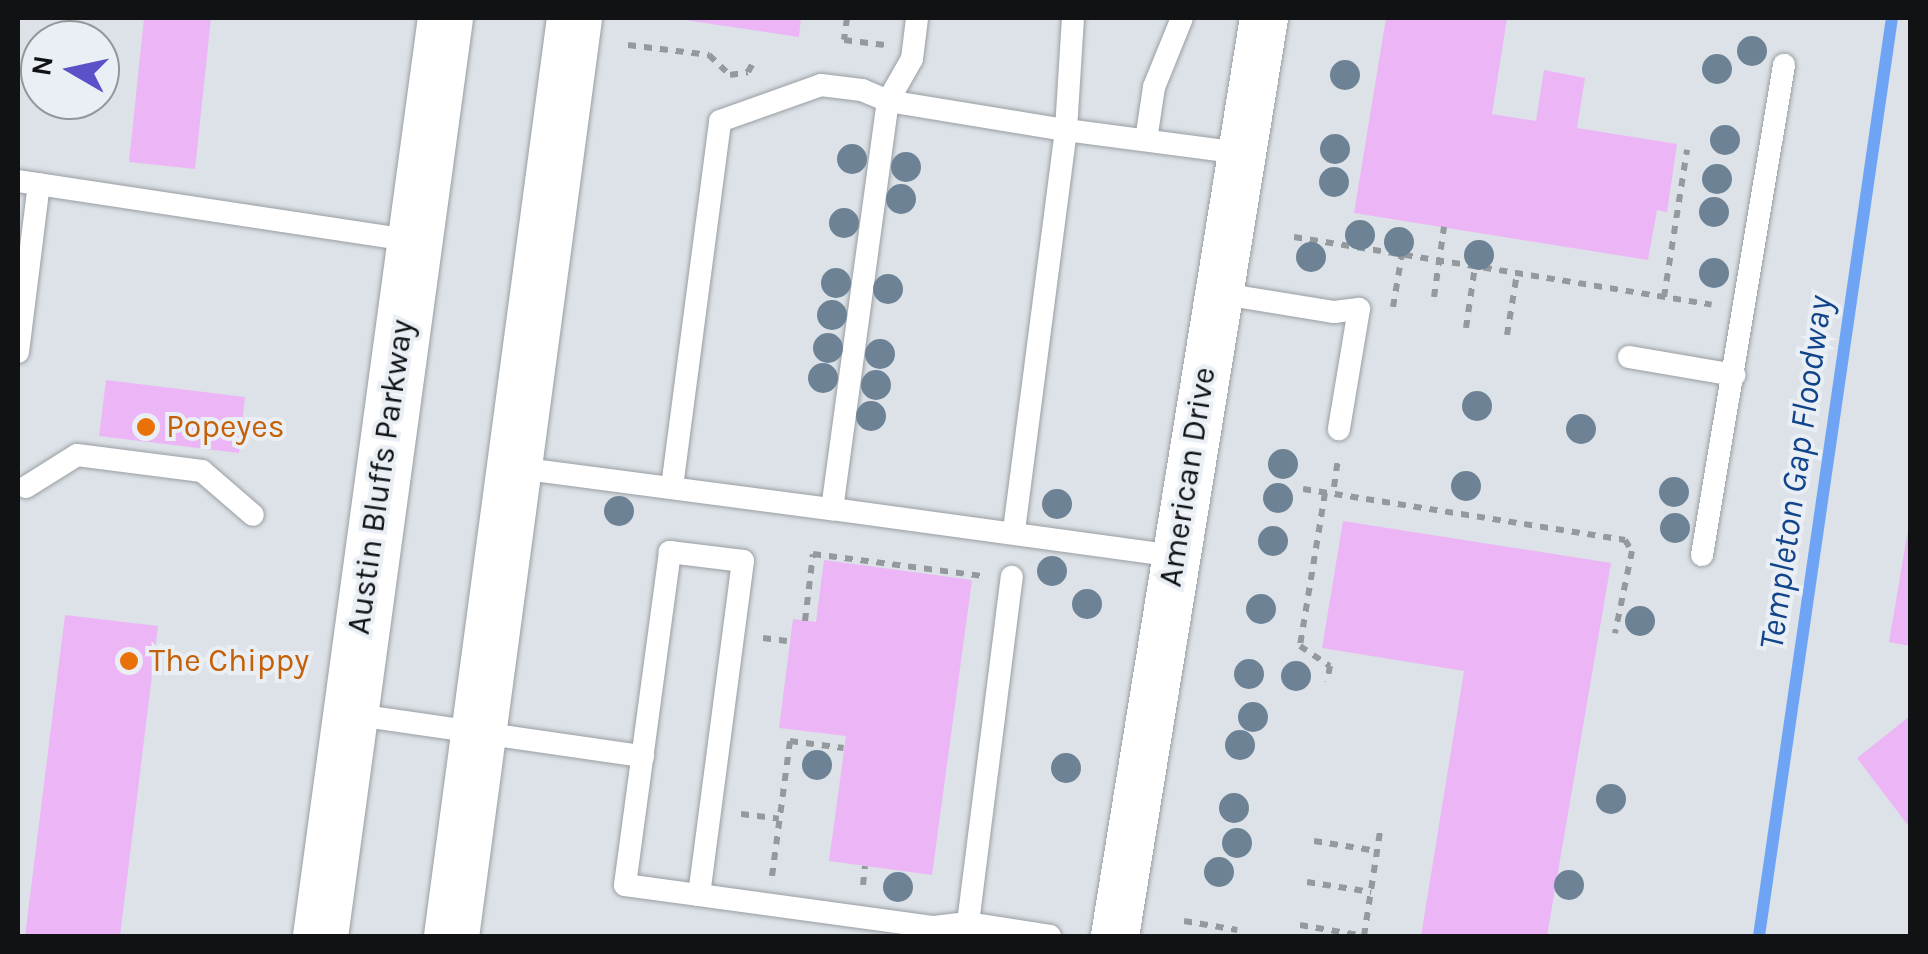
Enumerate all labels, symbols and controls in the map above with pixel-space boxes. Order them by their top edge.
north arrow [20,20,120,120]
text: N [24,53,60,78]
water label: Templeton Gap Floodway [1750,294,1842,652]
street label: Austin Bluffs Parkway [340,317,422,637]
street label: American Drive [1152,365,1224,589]
place label: Popeyes [166,408,284,446]
marker: Popeyes [135,416,157,438]
place label: The Chippy [149,642,309,680]
marker: The Chippy [118,650,140,672]

